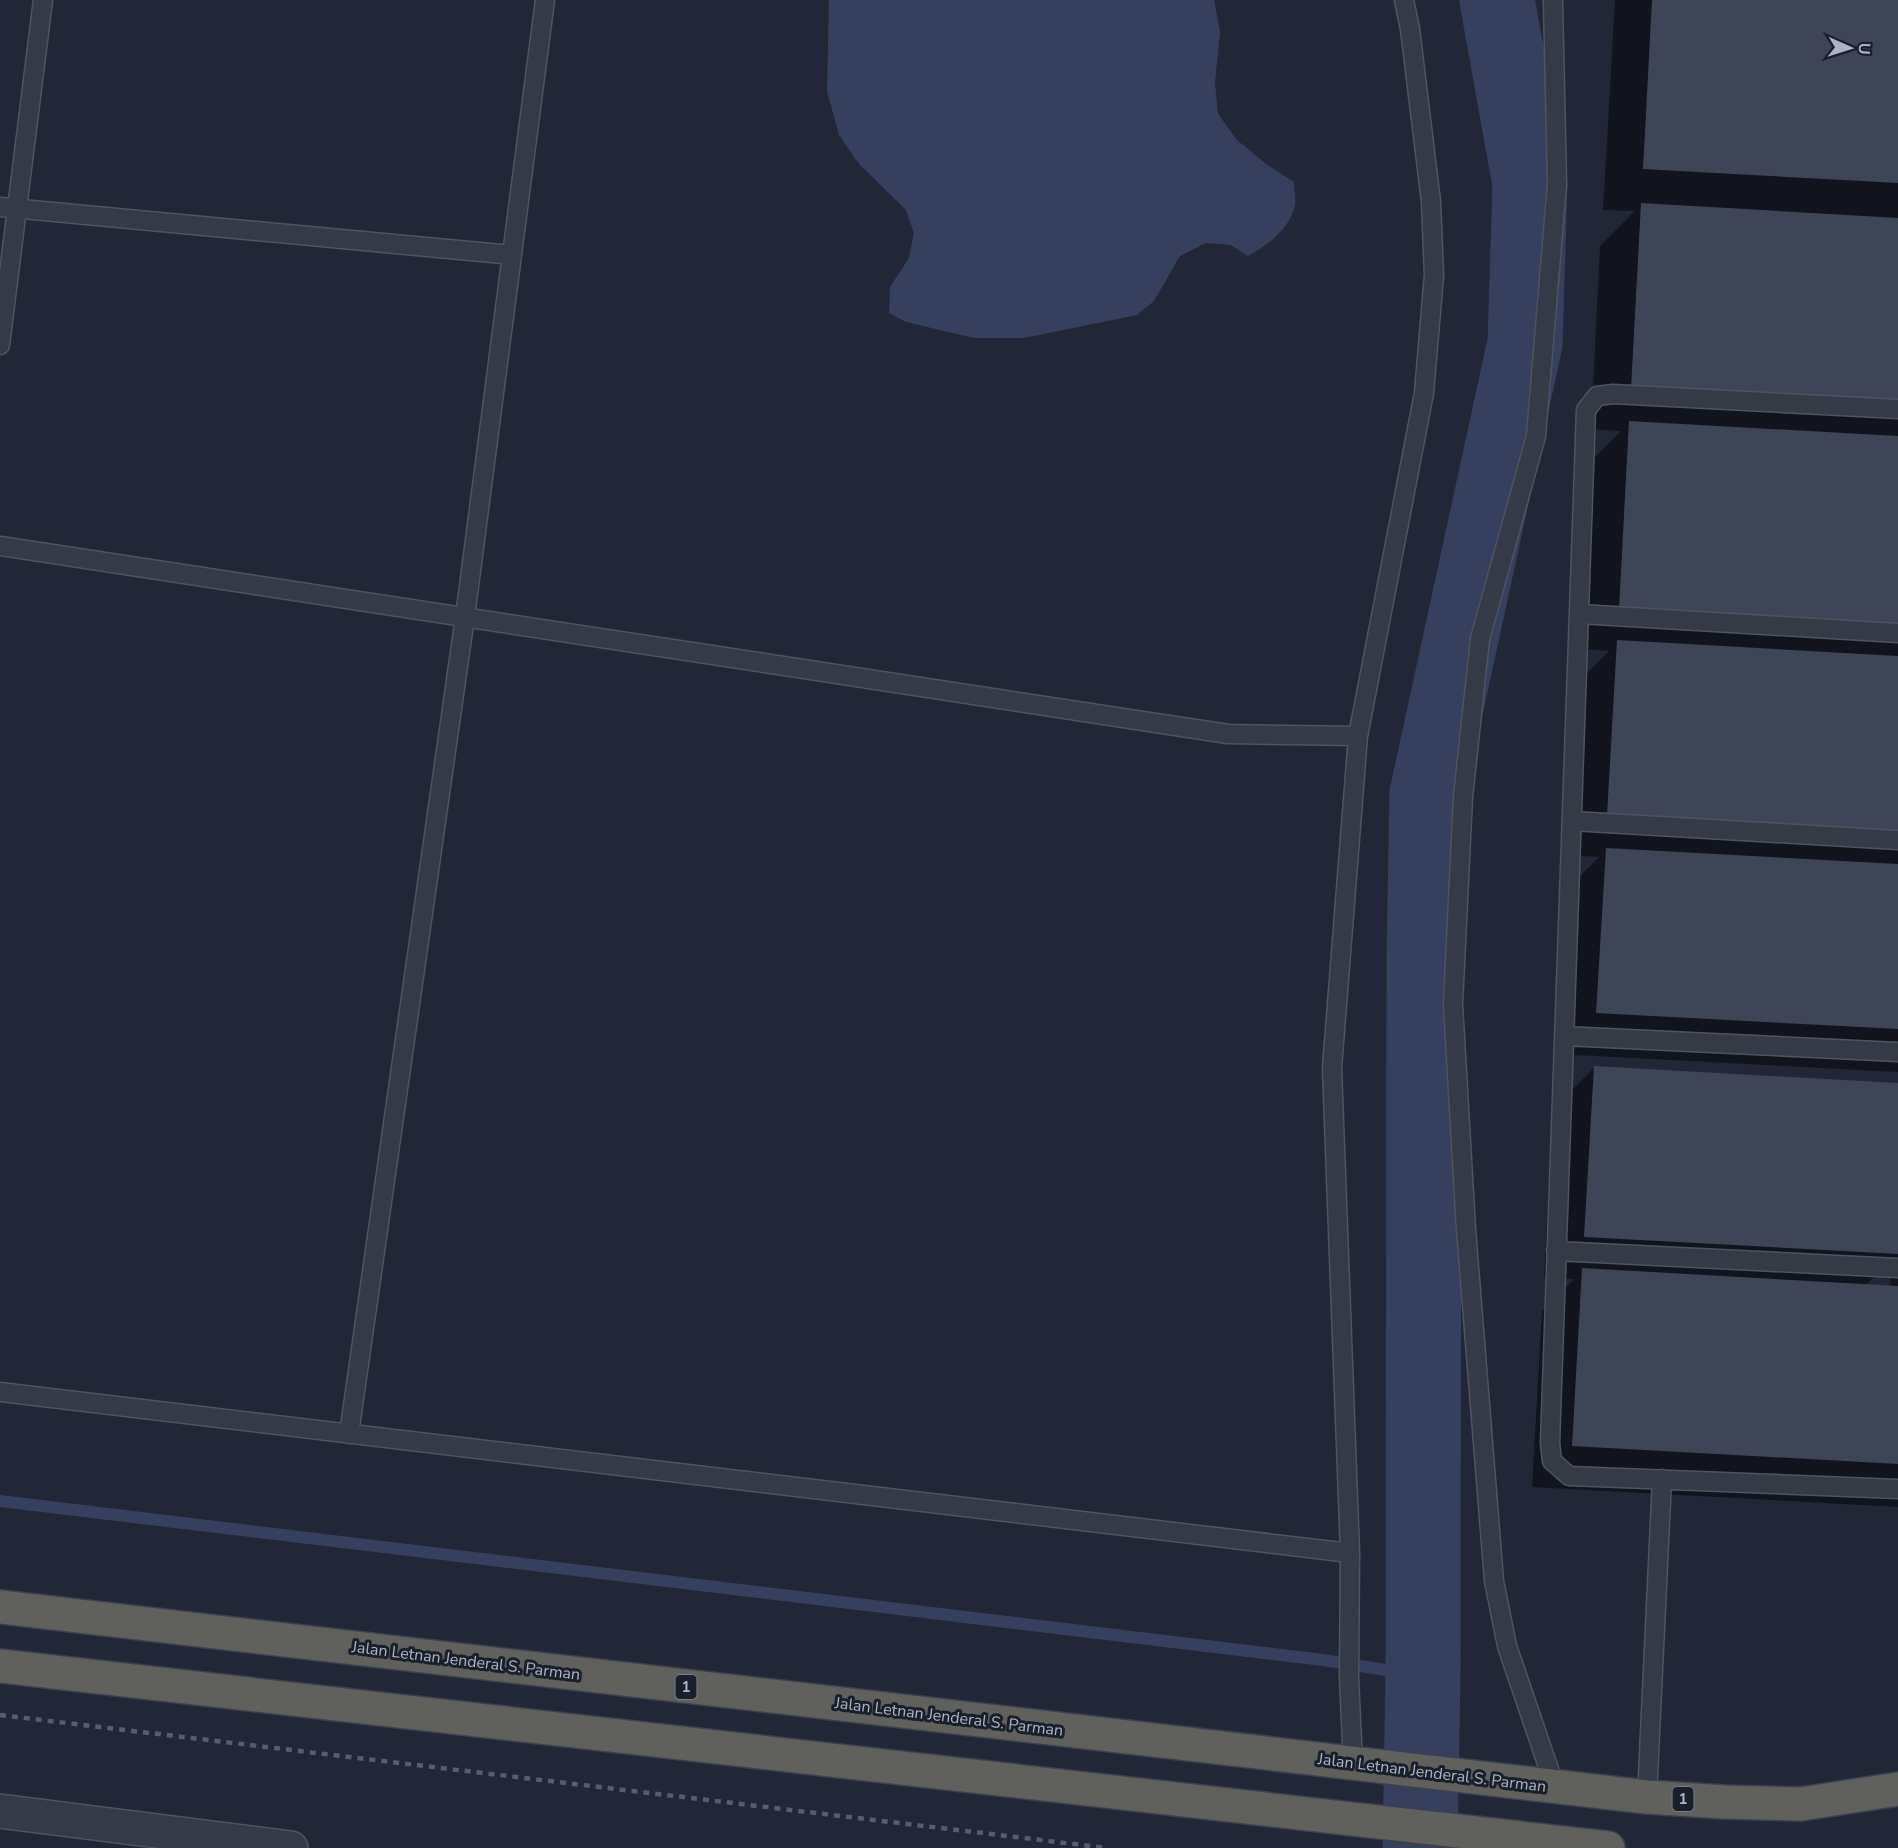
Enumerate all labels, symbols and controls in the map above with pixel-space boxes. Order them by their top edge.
north arrow [1820,18,1880,78]
text: U [1853,42,1875,55]
street label: Jalan Letnan Jenderal S. Parman [350,1636,581,1686]
road number: 1 [676,1675,696,1699]
street label: Jalan Letnan Jenderal S. Parman [833,1692,1064,1742]
street label: Jalan Letnan Jenderal S. Parman [1316,1748,1547,1798]
road number: 1 [1672,1787,1694,1811]

